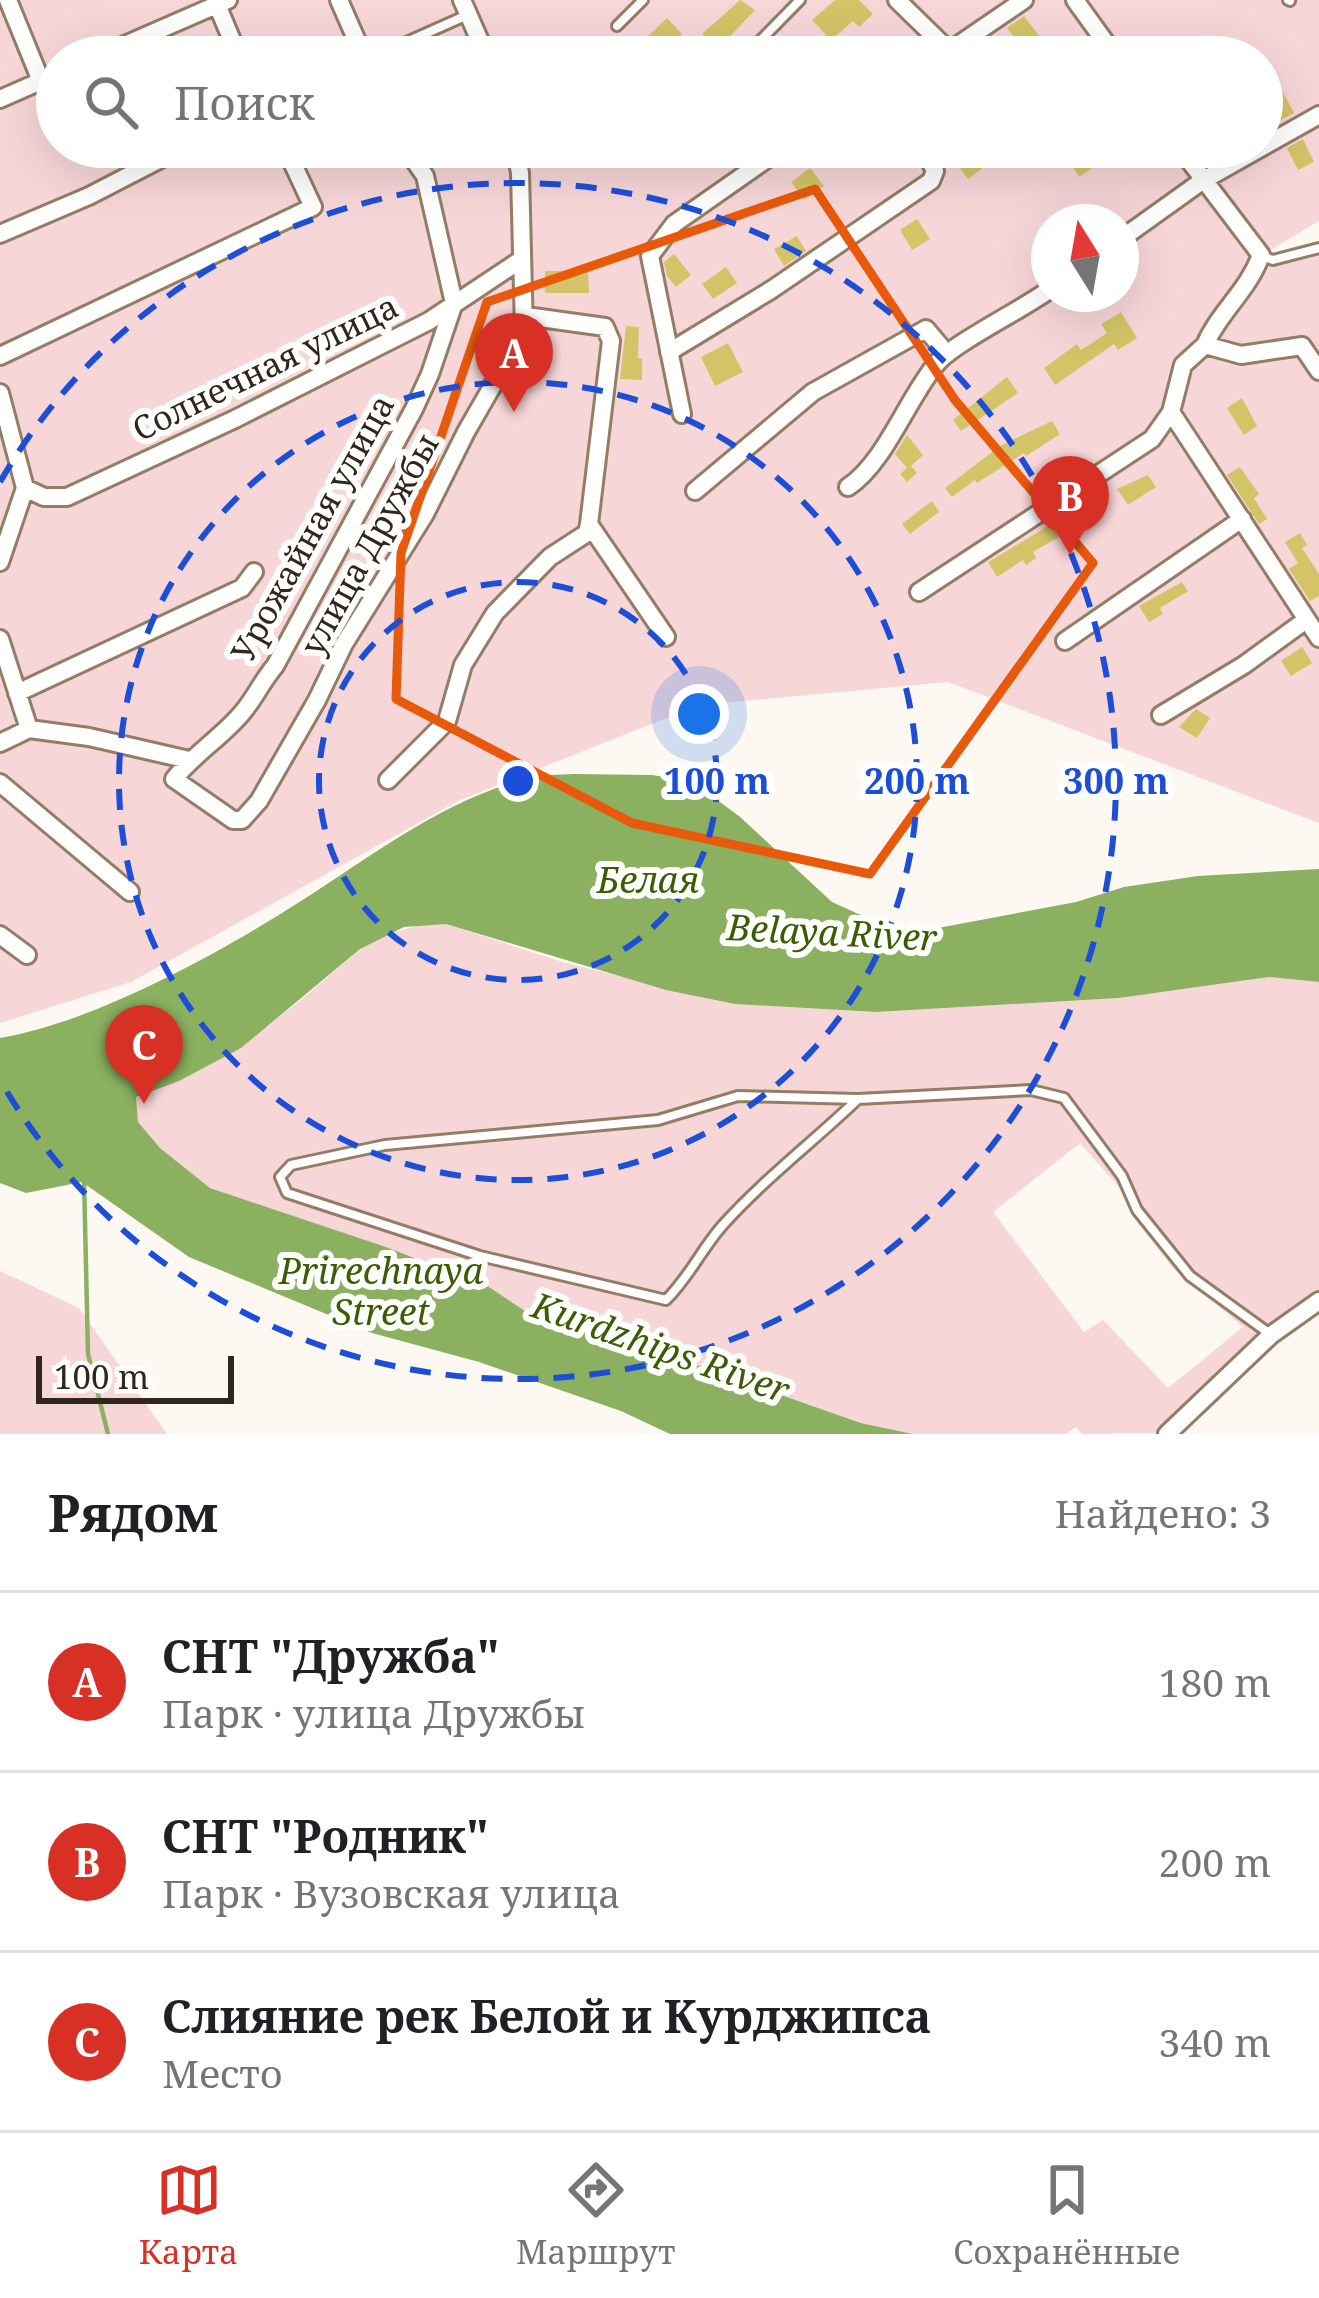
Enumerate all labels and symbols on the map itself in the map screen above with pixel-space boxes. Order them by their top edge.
north arrow [1031,204,1139,312]
street label: Солнечная улица [125,283,405,451]
pin: A [475,313,553,412]
street label: Урожайная улица [220,386,404,670]
street label: улица Дружбы [289,425,449,663]
pin: B [1031,456,1109,555]
your location [669,684,729,744]
text: 100 m [664,756,770,805]
text: 200 m [864,756,970,805]
text: 300 m [1063,756,1169,805]
centre of rings [497,760,539,802]
water label: Белая [596,855,699,904]
water label: Belaya River [725,902,939,962]
pin: C [105,1005,183,1104]
water label: Prirechnaya Street [278,1246,483,1336]
water label: Kurdzhips River [525,1280,798,1414]
scale bar [36,1350,234,1403]

